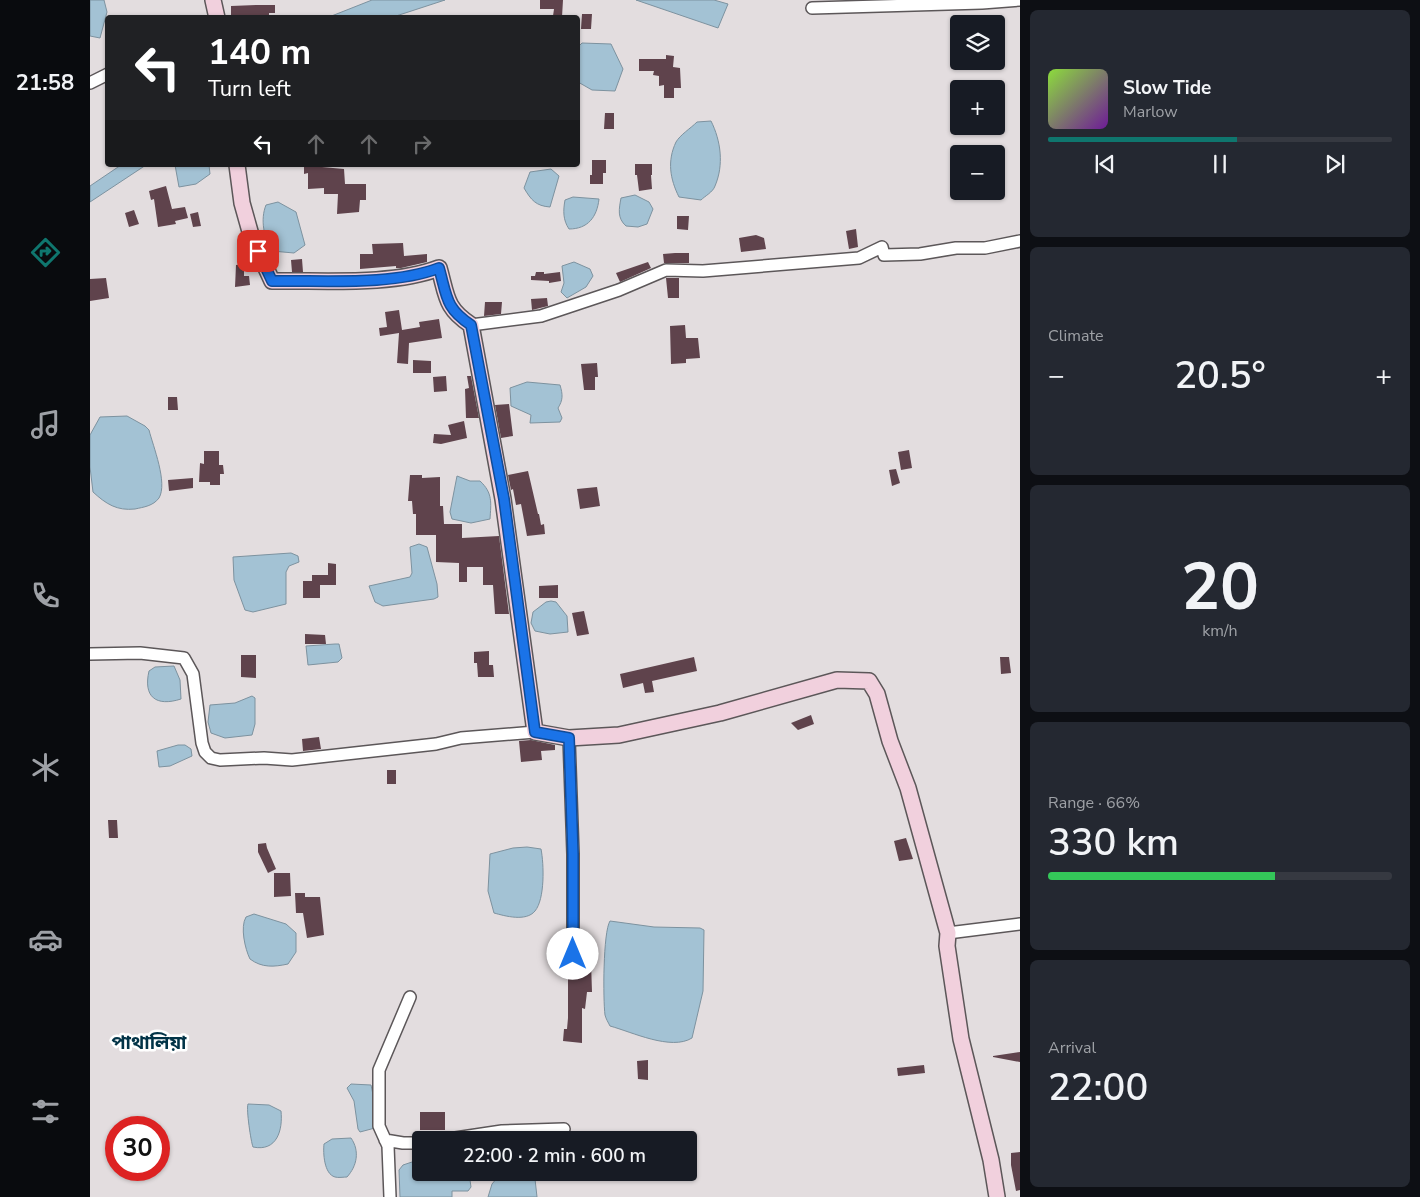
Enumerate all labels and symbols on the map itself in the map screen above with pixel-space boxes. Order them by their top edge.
pin [237,230,279,272]
position arrow [546,927,598,979]
district label: পাথালিয়া [112,1030,187,1056]
speed limit sign: 30 [105,1116,170,1181]

